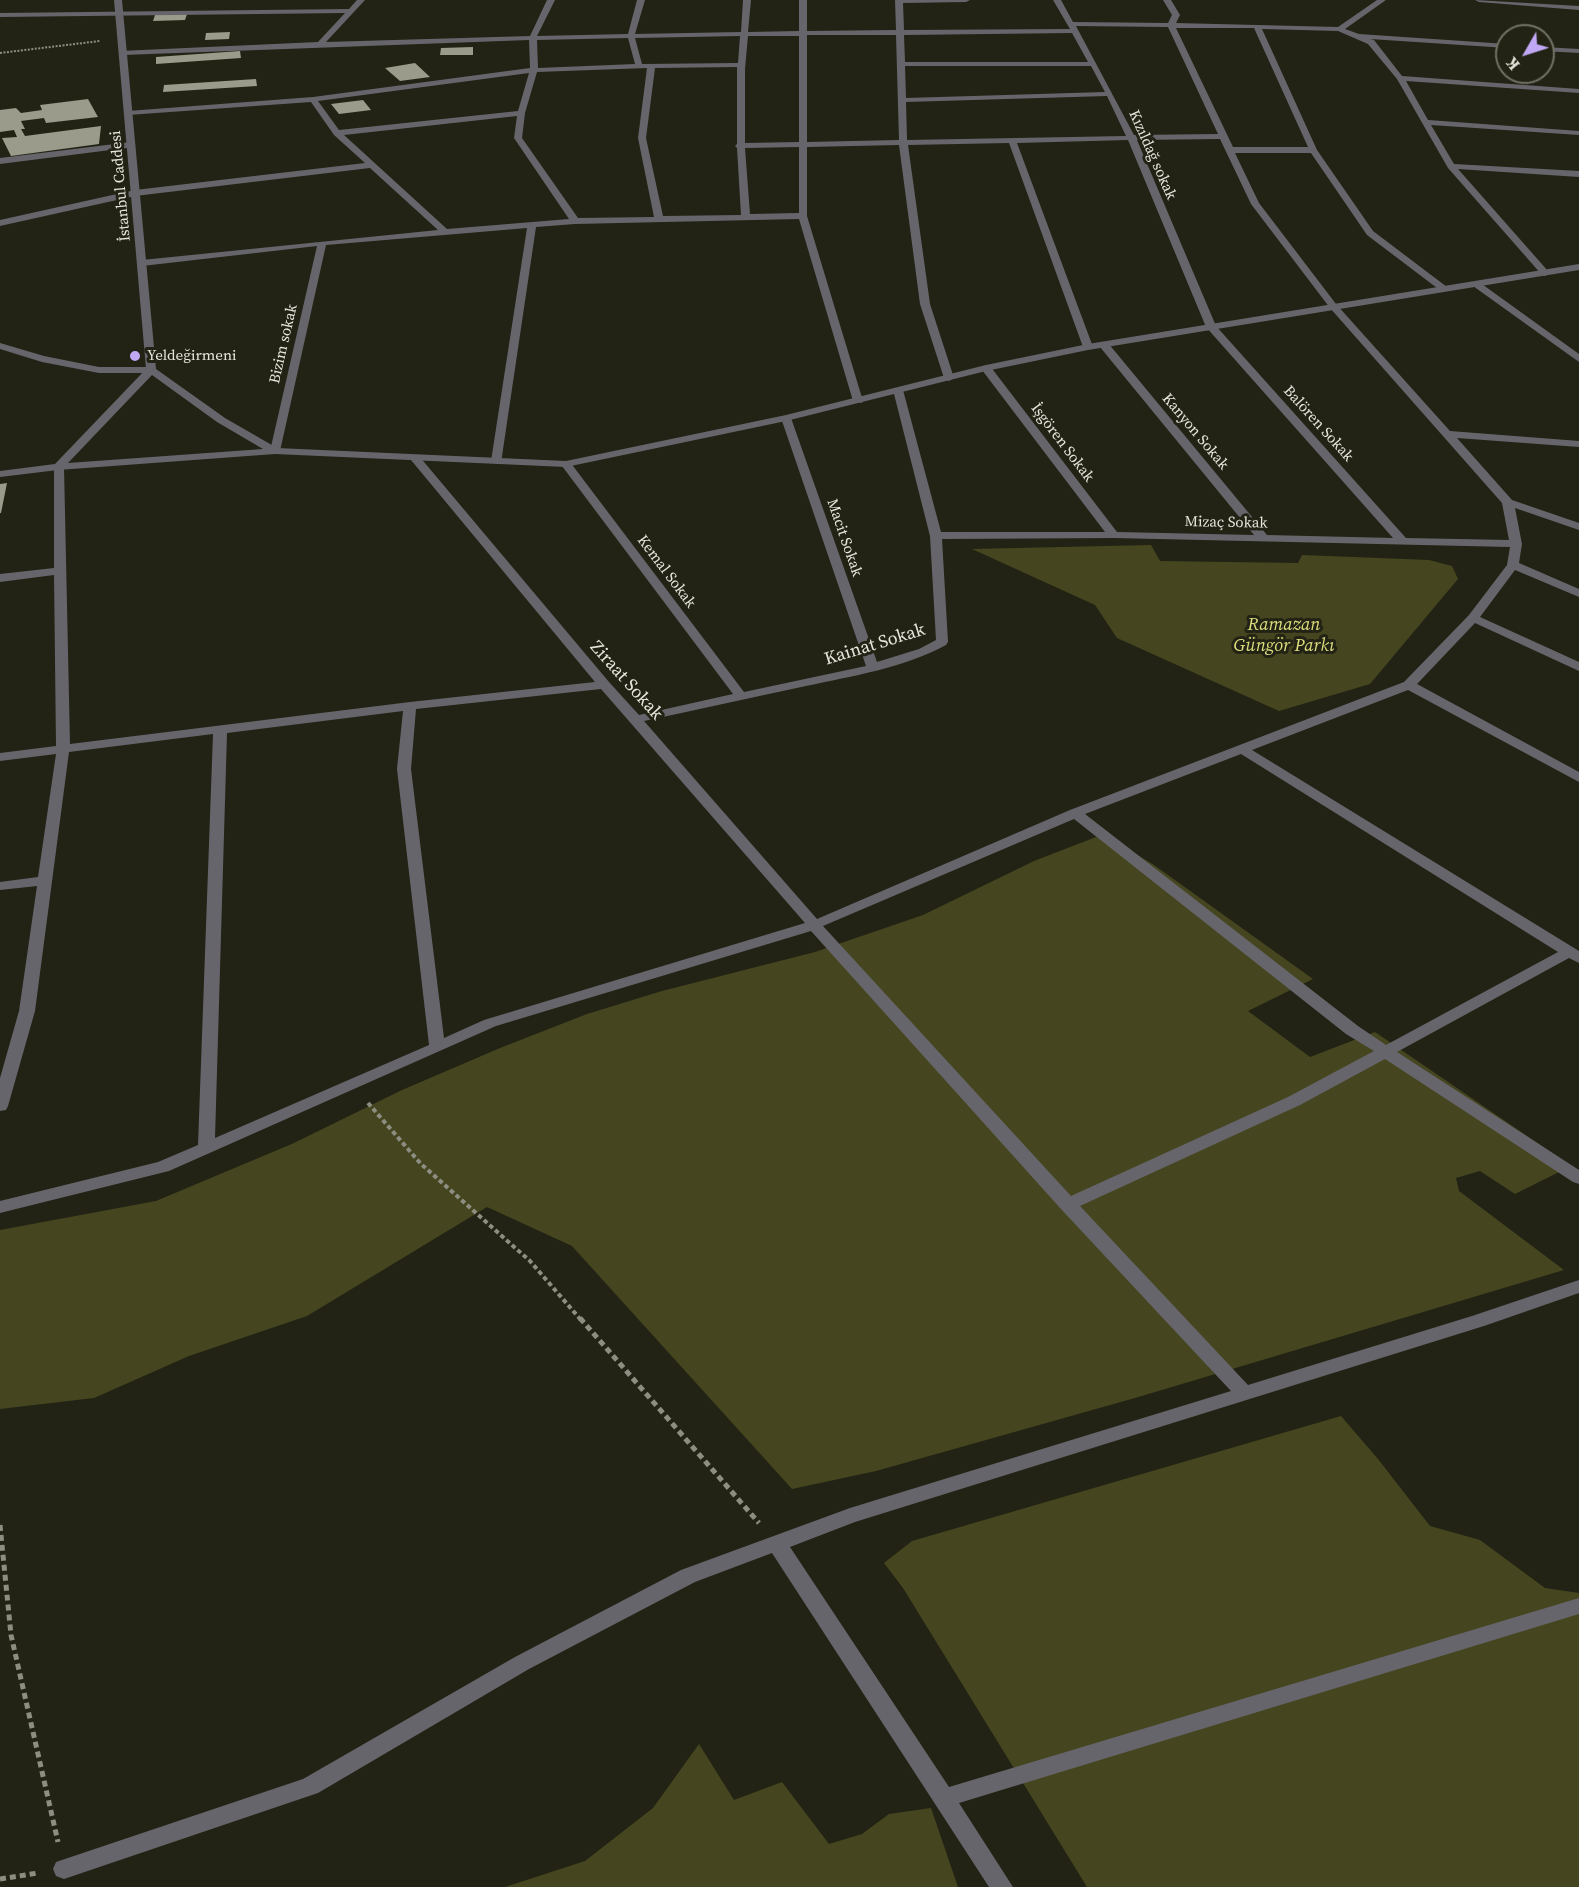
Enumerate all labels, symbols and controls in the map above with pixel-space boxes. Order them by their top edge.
north arrow [1495,24,1555,84]
text: K [1501,53,1525,75]
street label: Kızıldağ sokak [1124,107,1180,203]
street label: İstanbul Caddesi [107,130,135,242]
street label: Bizim sokak [266,303,302,385]
place label: Yeldeğirmeni [147,347,237,365]
marker: Yeldeğirmeni [128,349,142,363]
street label: Balören Sokak [1279,382,1357,466]
street label: Kanyon Sokak [1158,390,1232,474]
street label: İşgören Sokak [1027,400,1097,486]
street label: Macit Sokak [822,497,866,579]
street label: Mizaç Sokak [1184,513,1268,533]
street label: Kemal Sokak [633,532,699,612]
park label: Ramazan Güngör Parkı [1234,614,1334,656]
street label: Kainat Sokak [822,619,928,671]
street label: Ziraat Sokak [585,637,667,725]

